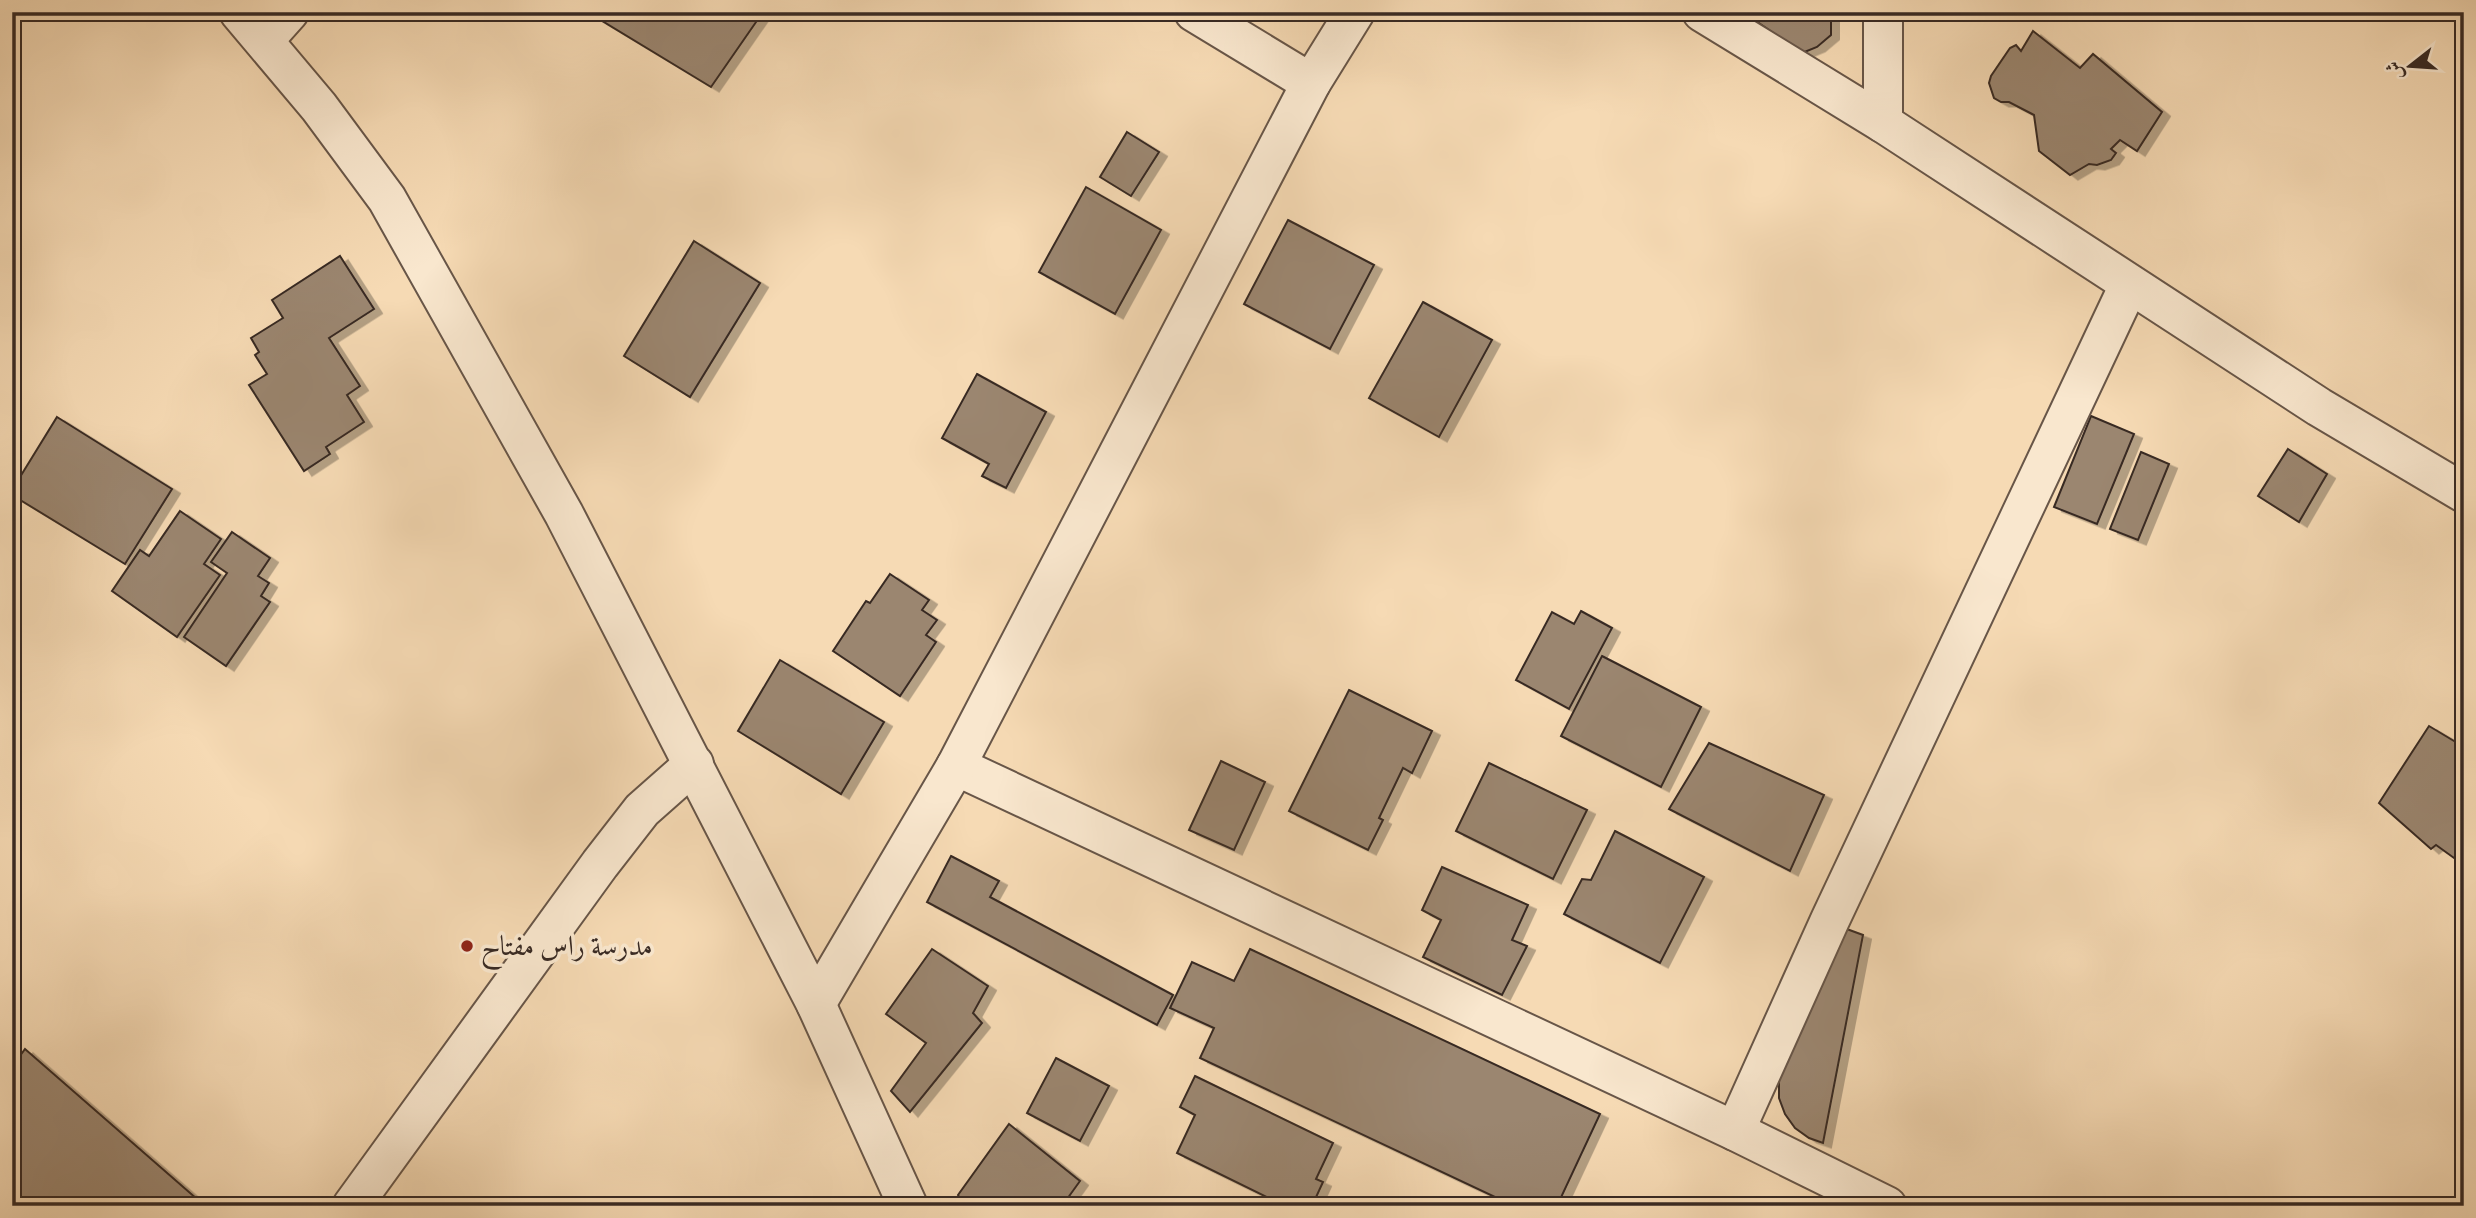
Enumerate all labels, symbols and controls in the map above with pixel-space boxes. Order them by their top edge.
north arrow [2374,32,2444,102]
text: ش [2380,58,2409,83]
place label: مدرسة راس مفتاح [481,929,653,971]
marker: مدرسة راس مفتاح [459,938,475,954]

